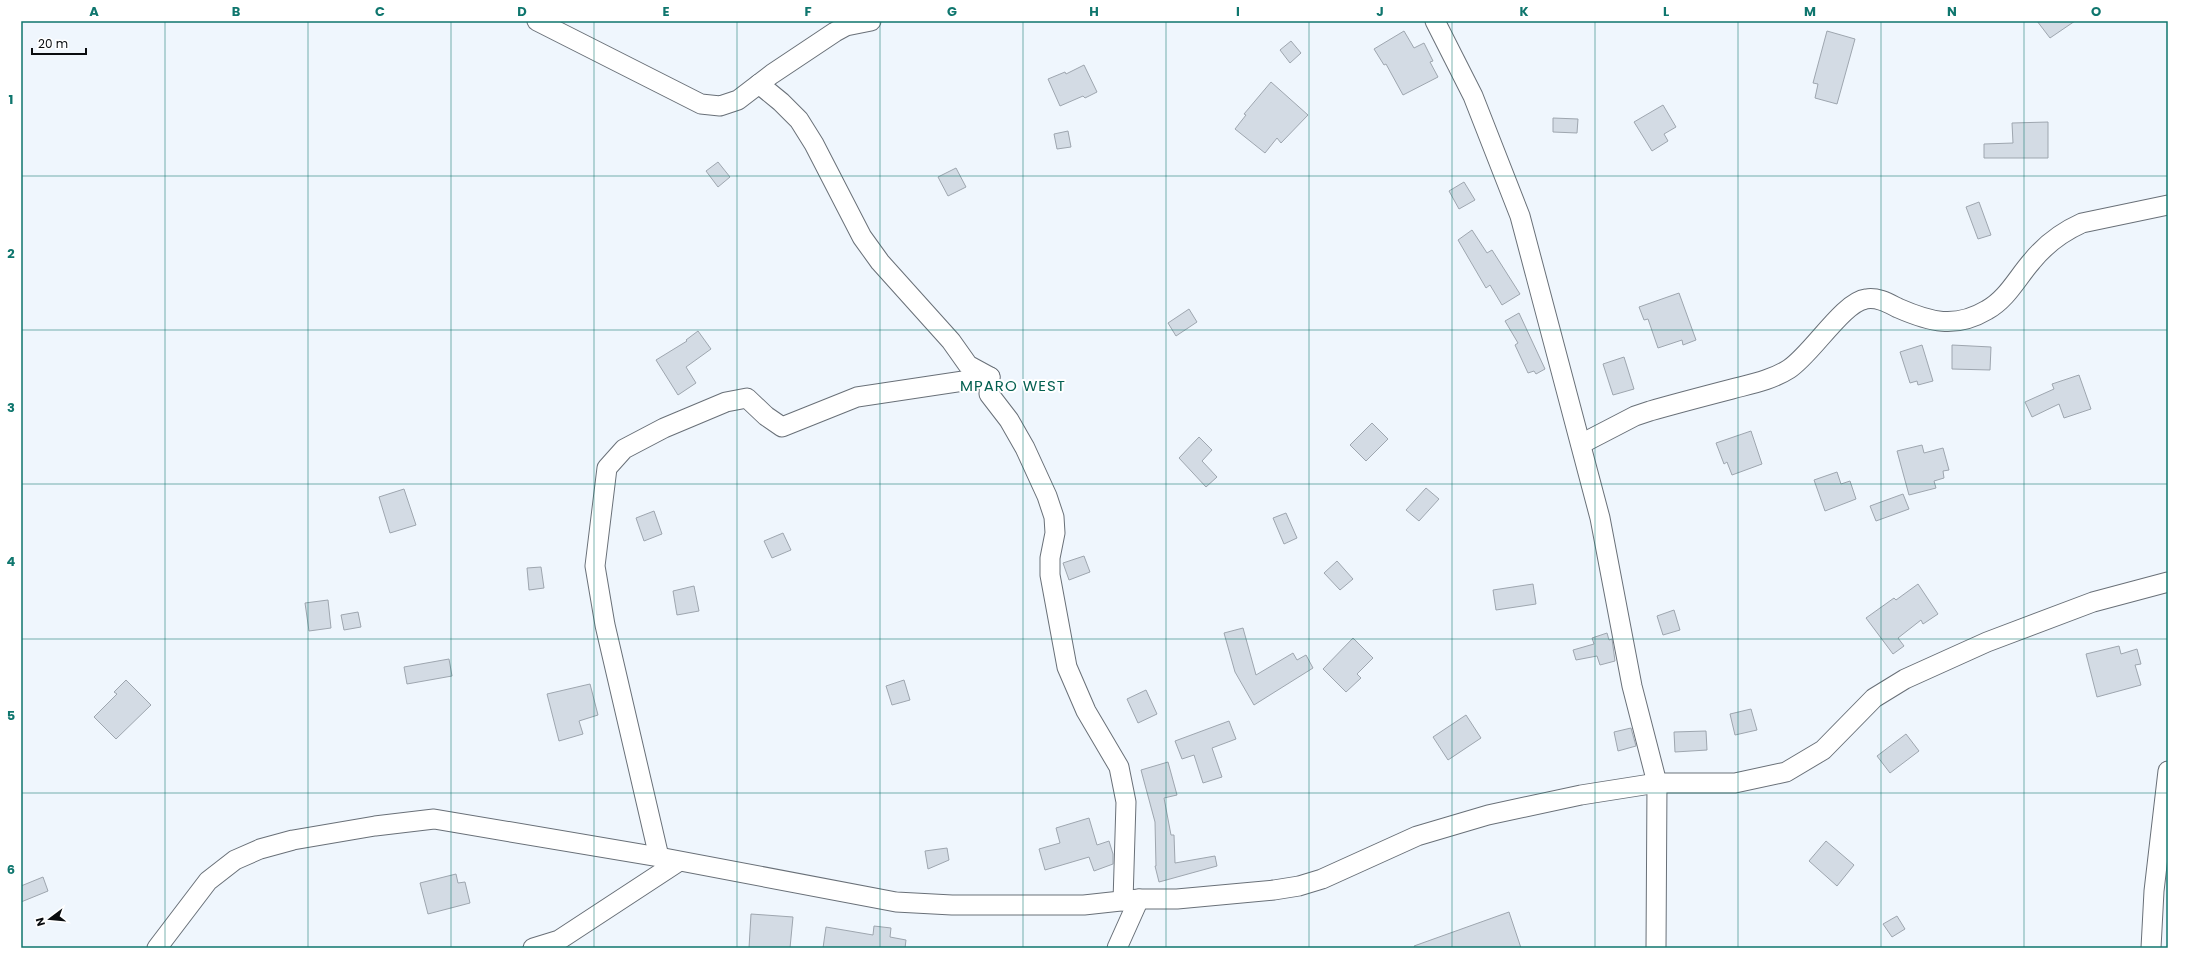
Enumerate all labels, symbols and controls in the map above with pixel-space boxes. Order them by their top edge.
text: A [89,2,99,21]
text: B [232,2,241,21]
text: C [375,2,385,21]
text: D [517,2,527,21]
text: E [662,2,670,21]
text: F [804,2,812,21]
text: G [947,2,957,21]
text: H [1089,2,1099,21]
text: I [1236,2,1240,21]
text: J [1376,2,1384,21]
text: K [1519,2,1529,21]
text: L [1663,2,1669,21]
text: M [1804,2,1816,21]
text: N [1947,2,1957,21]
text: O [2091,2,2101,21]
scale bar [32,30,86,56]
text: 20 m [38,35,68,52]
text: 1 [9,90,13,109]
text: 2 [7,244,15,263]
district label: MPARO WEST [960,375,1066,396]
text: 3 [7,398,15,417]
text: 4 [7,552,16,571]
text: 5 [7,706,15,725]
text: 6 [7,860,15,879]
north arrow [30,899,70,939]
text: N [32,916,49,928]

